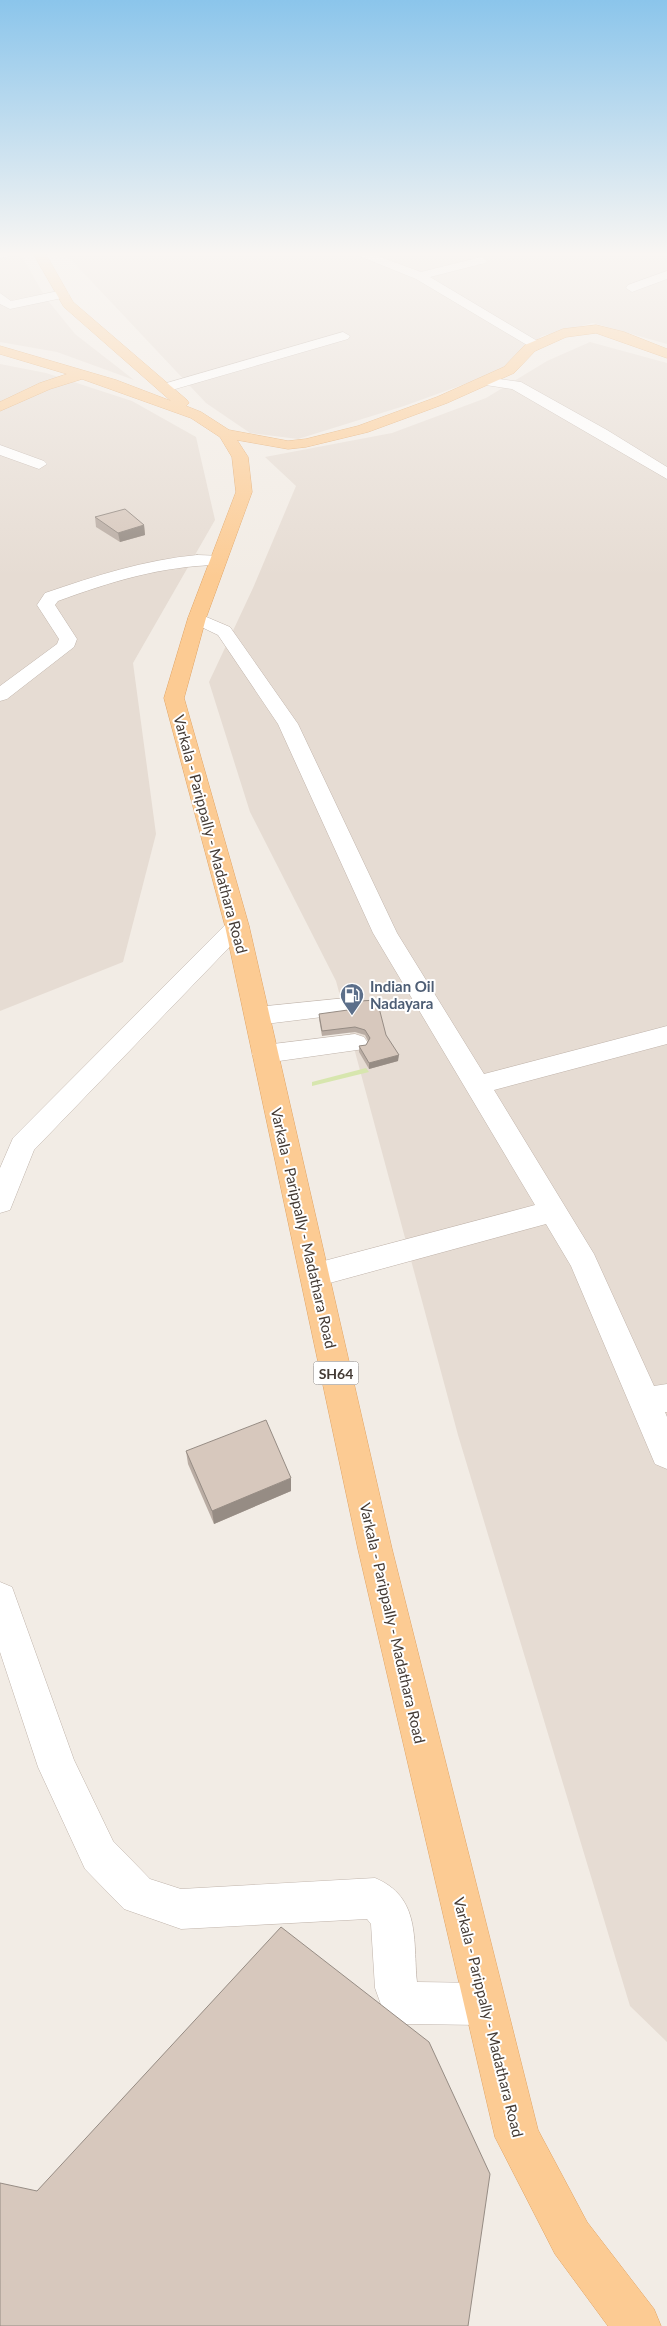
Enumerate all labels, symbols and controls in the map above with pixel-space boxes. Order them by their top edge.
street label: Varkala - Parippally - Madathara Road [170,713,252,955]
place label: Indian Oil Nadayara [370,977,434,1012]
fuel station icon: Indian Oil Nadayara [339,982,365,1016]
street label: Varkala - Parippally - Madathara Road [267,1106,341,1350]
road number: SH64 [314,1362,358,1385]
street label: Varkala - Parippally - Madathara Road [356,1501,430,1745]
street label: Varkala - Parippally - Madathara Road [450,1895,528,2139]

